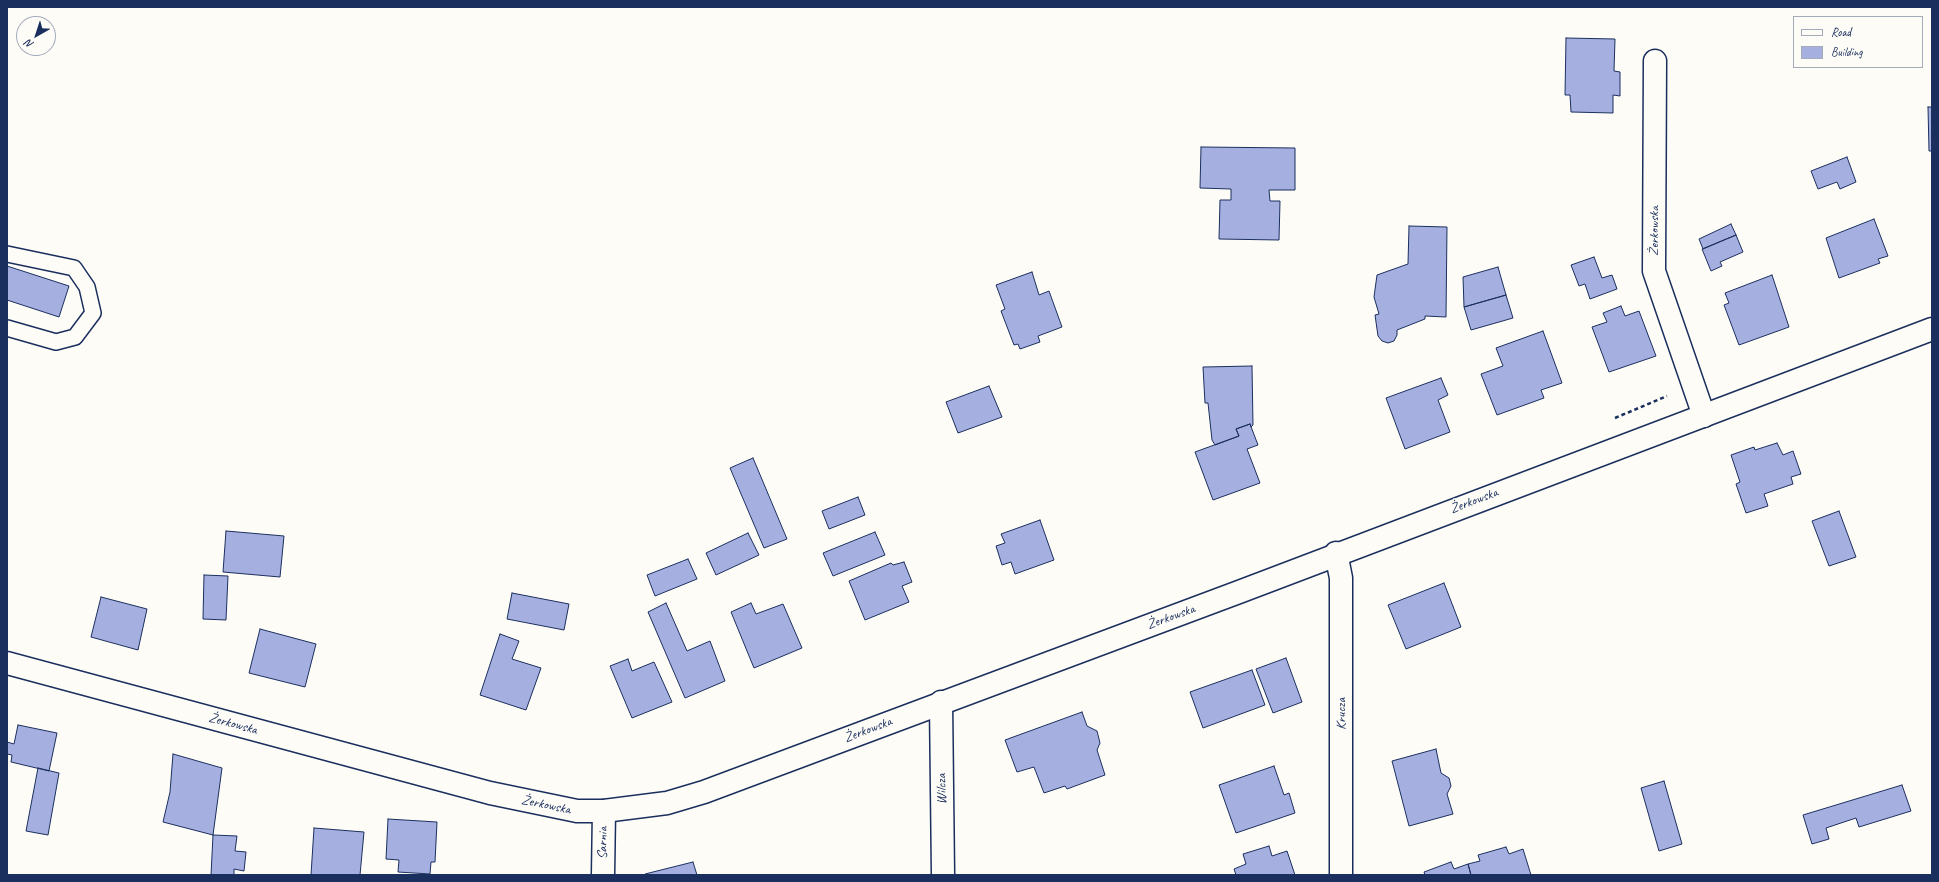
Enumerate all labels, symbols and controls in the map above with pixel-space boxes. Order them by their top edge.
north arrow [16,16,56,56]
legend [1793,16,1923,68]
text: Road [1831,24,1851,40]
text: N [22,37,36,52]
text: Building [1831,44,1863,60]
street label: Żerkowska [1646,206,1662,256]
street label: Żerkowska [1448,484,1500,518]
street label: Żerkowska [1145,601,1197,633]
street label: Krucza [1333,698,1349,730]
street label: Żerkowska [207,709,259,739]
street label: Żerkowska [842,713,894,747]
street label: Wilcza [933,774,951,804]
street label: Żerkowska [520,792,572,818]
street label: Sarnia [594,827,612,859]

